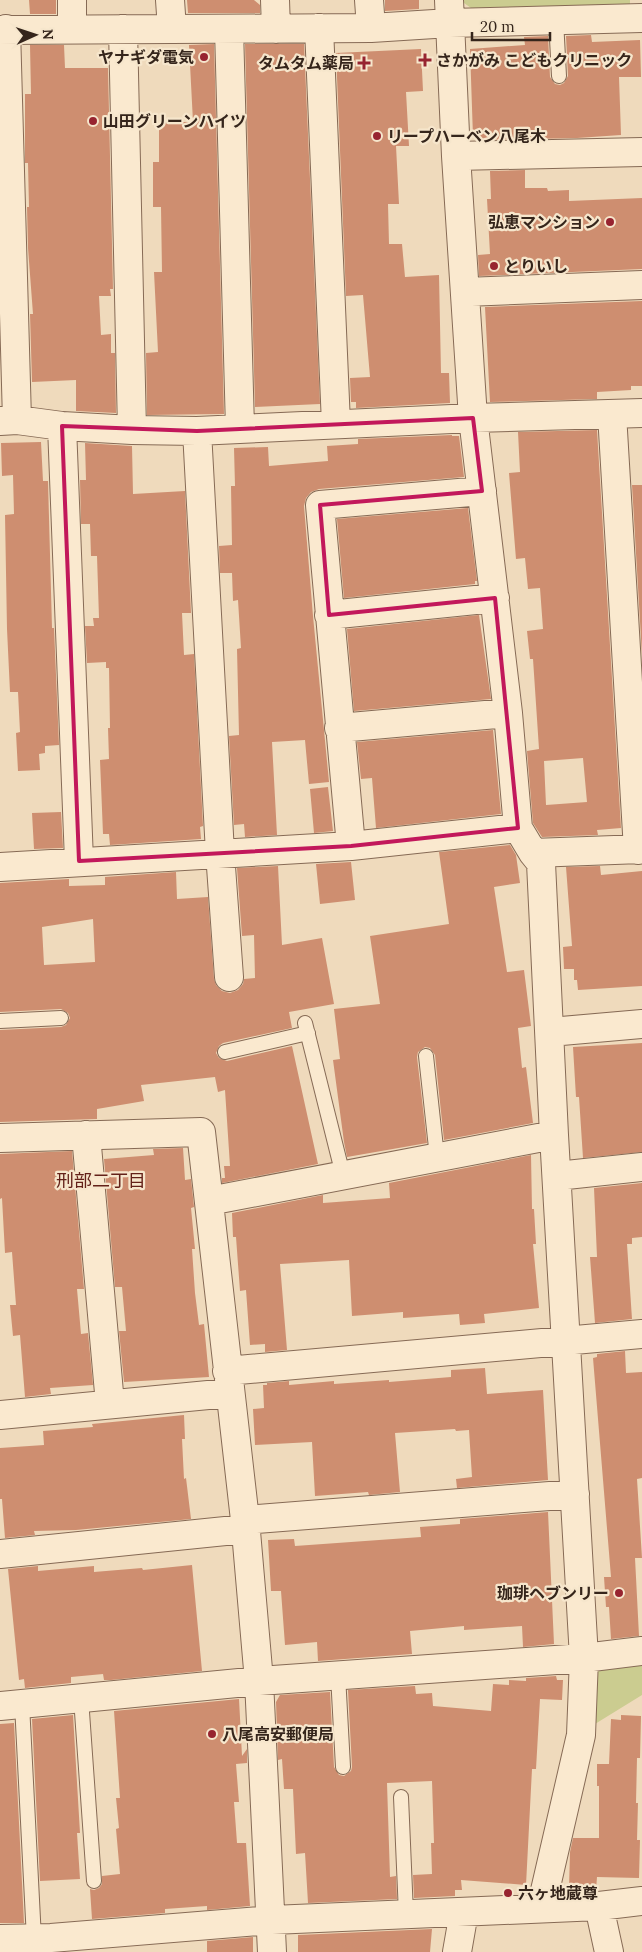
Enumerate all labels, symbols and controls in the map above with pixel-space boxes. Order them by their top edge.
north arrow [10,10,60,60]
scale bar [472,10,550,42]
text: 20 m [480,17,515,36]
text: N [39,28,57,40]
place label: ヤナギダ電気 [98,47,194,67]
place label: さかがみ こどもクリニック [436,50,632,70]
marker: ヤナギダ電気 [198,51,210,63]
place label: タムタム薬局 [258,53,354,73]
marker: さかがみ こどもクリニック [418,53,432,67]
marker: タムタム薬局 [358,57,370,69]
place label: 山田グリーンハイツ [103,111,246,131]
marker: 山田グリーンハイツ [87,115,99,127]
place label: リープハーベン八尾木 [387,126,546,146]
marker: リープハーベン八尾木 [371,130,383,142]
place label: 弘恵マンション [488,212,600,232]
marker: 弘恵マンション [604,216,616,228]
place label: とりいし [504,256,568,276]
marker: とりいし [488,260,500,272]
district label: 刑部二丁目 [56,1169,146,1192]
place label: 珈琲ヘブンリー [497,1583,609,1603]
marker: 珈琲ヘブンリー [613,1587,625,1599]
place label: 八尾高安郵便局 [222,1724,334,1744]
marker: 八尾高安郵便局 [206,1728,218,1740]
place label: 六ヶ地蔵尊 [518,1883,598,1903]
marker: 六ヶ地蔵尊 [502,1887,514,1899]

